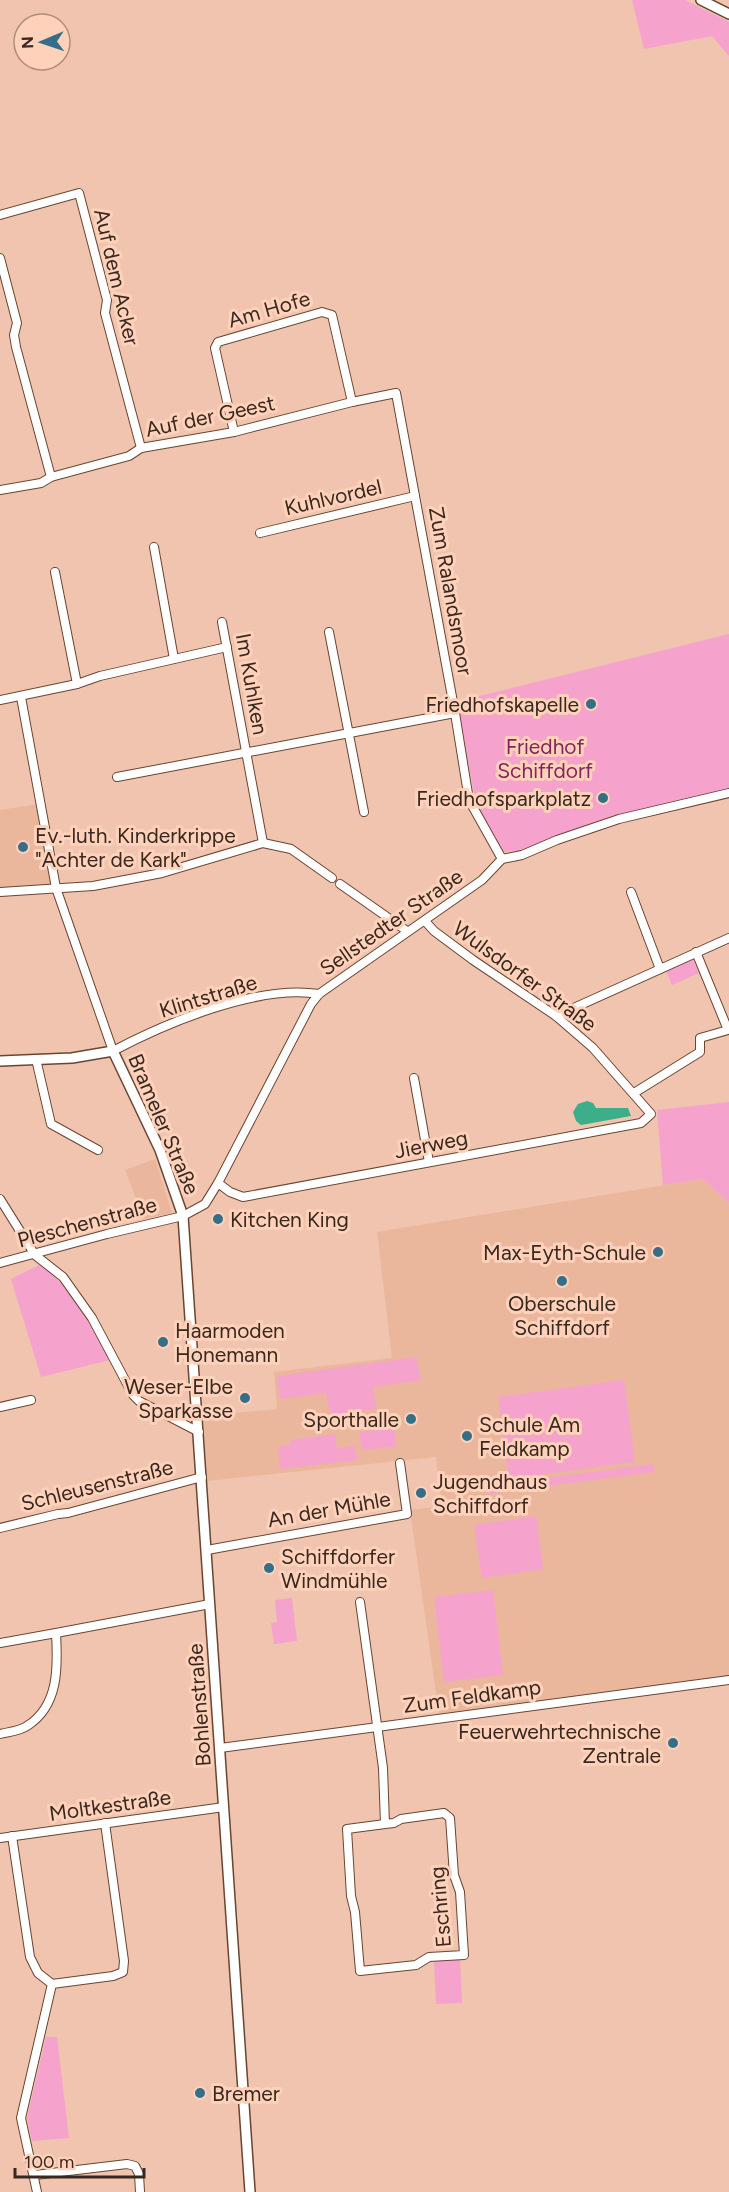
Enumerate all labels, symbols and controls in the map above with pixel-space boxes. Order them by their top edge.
north arrow [12,12,72,72]
text: N [18,36,37,49]
street label: Auf dem Acker [89,206,145,348]
street label: Am Hofe [225,285,313,333]
street label: Auf der Geest [143,390,277,442]
street label: Kuhlvordel [282,474,384,520]
street label: Zum Ralandsmoor [424,505,478,677]
street label: Im Kuhlken [231,631,273,737]
place label: Friedhofskapelle [425,692,579,717]
marker: Friedhofskapelle [584,697,598,711]
park label: Friedhof Schiffdorf [497,734,593,783]
place label: Friedhofsparkplatz [416,786,591,811]
marker: Friedhofsparkplatz [596,791,610,805]
place label: Ev.-luth. Kinderkrippe "Achter de Kark" [35,823,236,872]
marker: Ev.-luth. Kinderkrippe "Achter de Kark" [16,840,30,854]
street label: Sellstedter Straße [315,863,467,981]
street label: Wulsdorfer Straße [448,916,602,1036]
street label: Klintstraße [156,969,260,1023]
street label: Brameler Straße [123,1050,205,1198]
street label: Jierweg [392,1125,470,1163]
street label: Pleschenstraße [15,1191,159,1253]
place label: Kitchen King [230,1207,349,1232]
marker: Kitchen King [211,1212,225,1226]
place label: Max-Eyth-Schule [483,1240,646,1265]
marker: Max-Eyth-Schule [651,1245,665,1259]
marker: Oberschule Schiffdorf [555,1274,569,1288]
place label: Oberschule Schiffdorf [508,1291,616,1340]
place label: Haarmoden Honemann [175,1318,285,1367]
marker: Haarmoden Honemann [156,1335,170,1349]
place label: Weser-Elbe Sparkasse [124,1374,233,1423]
marker: Weser-Elbe Sparkasse [238,1391,252,1405]
place label: Sporthalle [303,1407,399,1432]
marker: Sporthalle [404,1412,418,1426]
place label: Schule Am Feldkamp [479,1412,580,1461]
marker: Schule Am Feldkamp [460,1429,474,1443]
street label: Schleusenstraße [18,1454,176,1516]
place label: Jugendhaus Schiffdorf [433,1469,547,1518]
street label: An der Mühle [266,1486,392,1532]
marker: Jugendhaus Schiffdorf [414,1486,428,1500]
place label: Schiffdorfer Windmühle [281,1544,395,1593]
marker: Schiffdorfer Windmühle [262,1561,276,1575]
street label: Bohlenstraße [182,1643,216,1767]
street label: Zum Feldkamp [402,1674,542,1718]
place label: Feuerwehrtechnische Zentrale [458,1719,661,1768]
marker: Feuerwehrtechnische Zentrale [666,1736,680,1750]
street label: Moltkestraße [47,1784,173,1826]
street label: Eschring [424,1865,456,1949]
place label: Bremer [212,2081,280,2106]
marker: Bremer [193,2086,207,2100]
scale bar [15,2141,144,2179]
text: 100 m [24,2151,74,2173]

